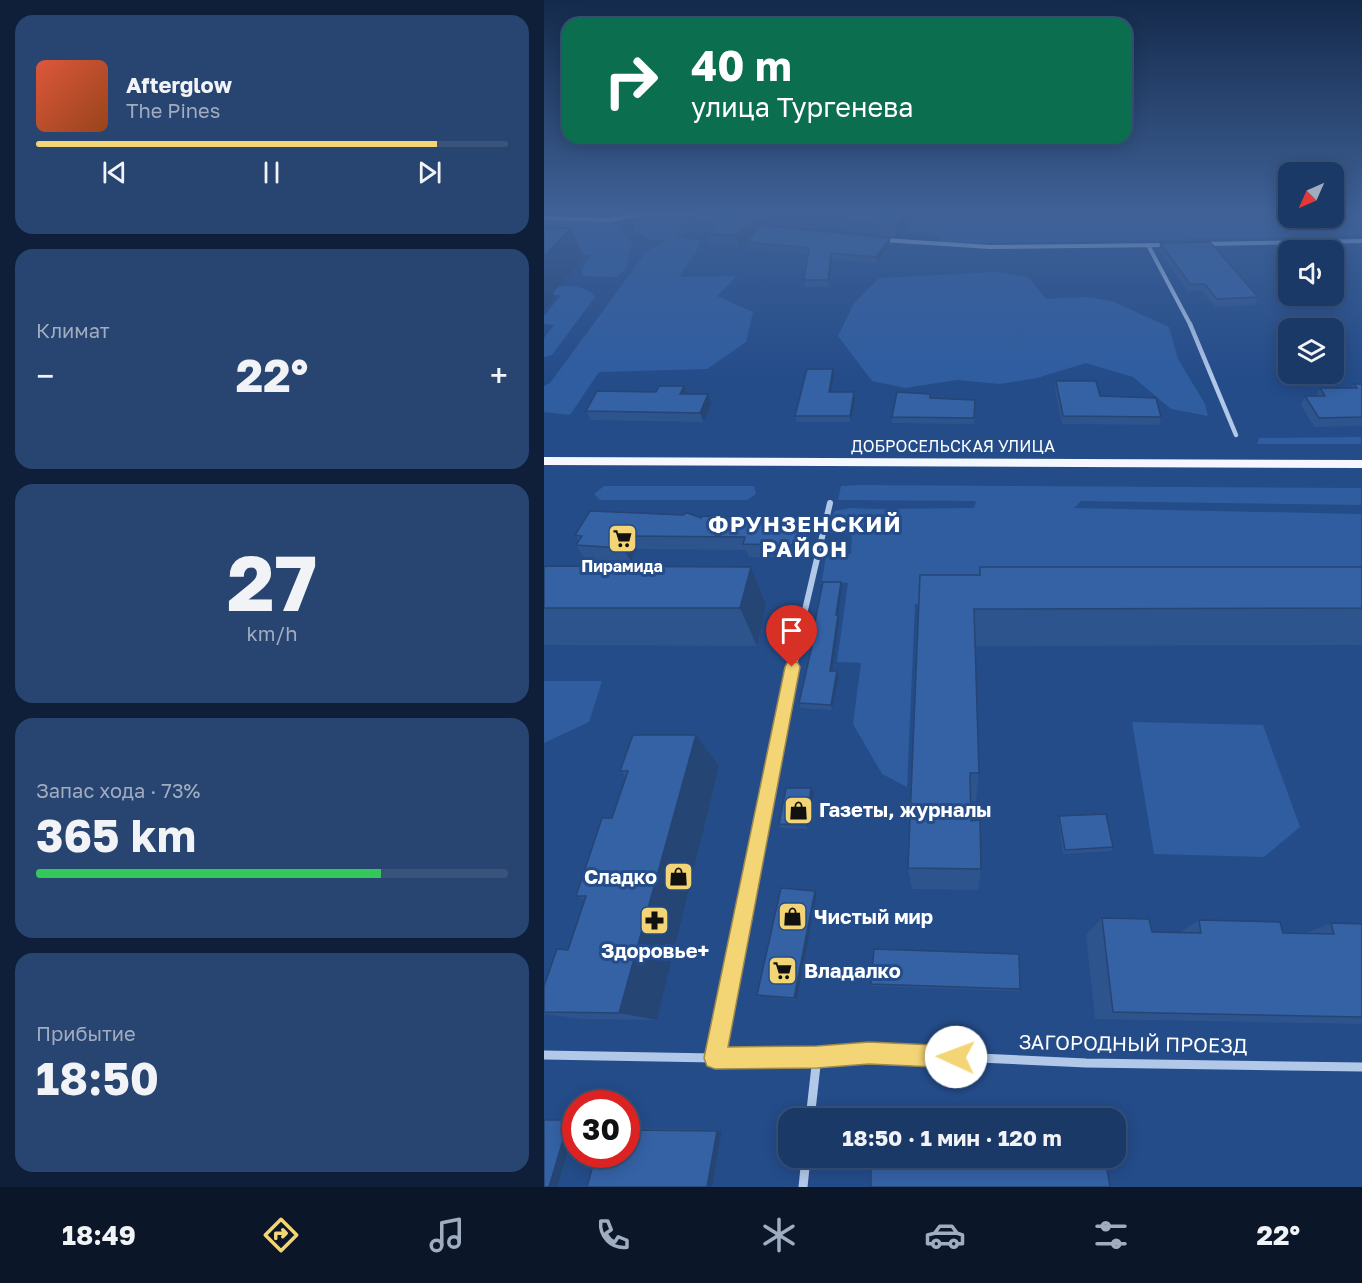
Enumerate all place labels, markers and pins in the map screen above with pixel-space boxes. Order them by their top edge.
supermarket icon: Пирамида [606,522,638,554]
place label: Пирамида [581,556,663,576]
pin [766,605,817,667]
shop icon: Газеты, журналы [782,794,814,826]
place label: Газеты, журналы [819,797,992,821]
shop icon: Сладко [662,861,694,893]
place label: Сладко [584,864,657,888]
shop icon: Чистый мир [777,901,809,933]
pharmacy icon: Здоровье+ [639,904,671,936]
place label: Чистый мир [814,904,933,928]
place label: Здоровье+ [601,938,709,962]
supermarket icon: Владалко [767,955,799,987]
place label: Владалко [804,958,901,982]

